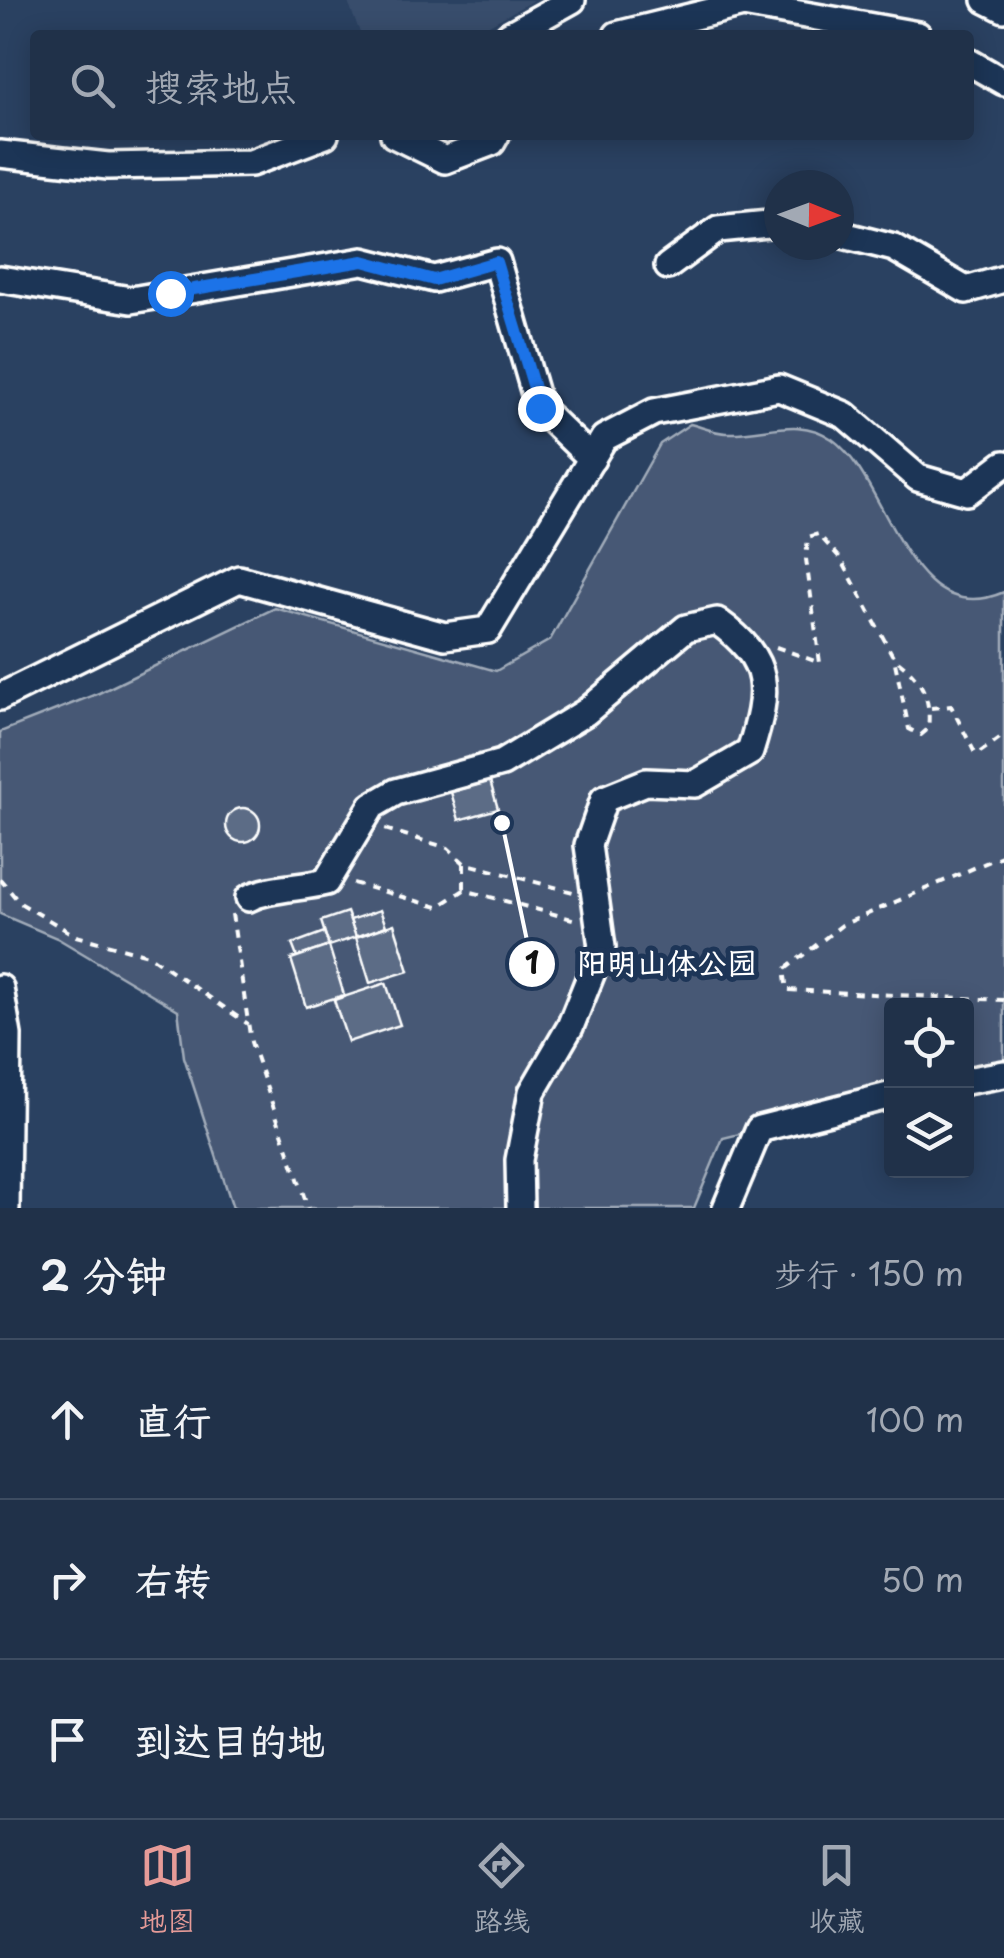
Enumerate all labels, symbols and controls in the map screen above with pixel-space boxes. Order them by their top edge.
search box [30,30,974,140]
text: 搜索地点 [145,57,297,114]
icon: search [65,58,120,113]
north arrow [764,170,854,260]
route start [148,271,194,317]
route end [518,386,564,432]
callout: 阳明山体公园 [507,934,777,994]
text: 1 [525,939,539,984]
text: 阳明山体公园 [577,939,757,984]
map controls [884,998,974,1178]
button: locate [884,998,974,1088]
button: layers [884,1088,974,1178]
text: 2 分钟 [40,1242,167,1305]
text: 步行 · 150 m [775,1249,964,1297]
text: 直行 [135,1391,211,1448]
icon: ahead [40,1392,95,1447]
text: 100 m [866,1395,964,1443]
text: 右转 [135,1551,211,1608]
icon: right [40,1552,95,1607]
text: 50 m [881,1555,964,1603]
text: 到达目的地 [135,1711,325,1768]
icon: arrive [40,1712,95,1767]
tab: 地图 [139,1838,195,1941]
tab: 路线 [474,1838,530,1941]
tab: 收藏 [809,1838,865,1941]

